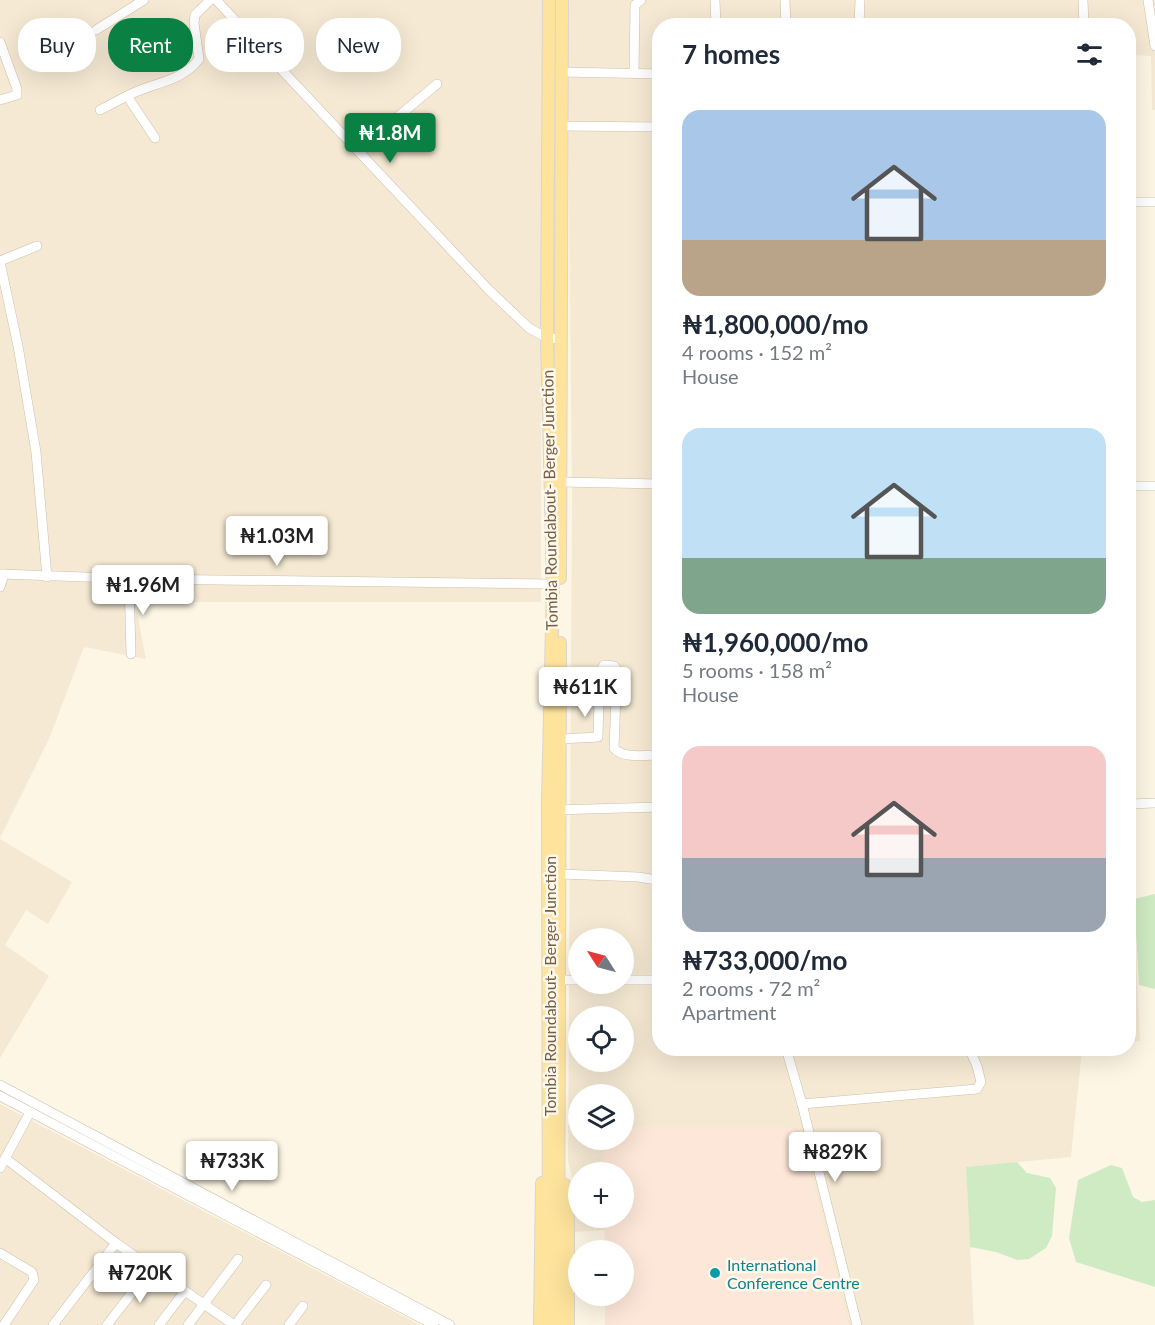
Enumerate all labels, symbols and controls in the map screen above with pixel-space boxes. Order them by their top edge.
chip: Buy [18,18,96,72]
chip: Rent [108,18,193,72]
chip: Filters [205,18,304,72]
chip: New [316,18,401,72]
text: 7 homes [682,38,780,70]
icon: filters [1073,38,1106,71]
pin: ₦1.8M [348,113,432,164]
text: ₦1.8M [359,120,421,144]
icon: home [840,149,948,257]
text: ₦1,800,000/mo [682,308,869,340]
text: 4 rooms · 152 m² [682,340,832,364]
text: House [682,364,739,388]
street label: Tombia Roundabout- Berger Junction [537,370,561,630]
icon: home [840,467,948,575]
pin: ₦1.03M [228,516,326,567]
text: ₦1.03M [240,523,314,547]
pin: ₦1.96M [94,565,192,616]
text: ₦1.96M [106,572,180,596]
text: ₦1,960,000/mo [682,626,869,658]
text: 5 rooms · 158 m² [682,658,832,682]
pin: ₦611K [543,667,627,718]
text: ₦611K [553,674,617,698]
text: House [682,682,739,706]
icon: home [840,785,948,893]
street label: Tombia Roundabout- Berger Junction [540,856,559,1116]
north arrow [568,928,634,994]
map controls [568,928,634,1306]
text: ₦733,000/mo [682,944,847,976]
text: 2 rooms · 72 m² [682,976,820,1000]
text: Apartment [682,1000,776,1024]
button: locate [568,1006,634,1072]
button: layers [568,1084,634,1150]
pin: ₦829K [793,1132,877,1183]
text: ₦829K [803,1139,867,1163]
pin: ₦733K [190,1141,274,1192]
text: ₦733K [200,1148,264,1172]
button: + [568,1162,634,1228]
button: − [568,1240,634,1306]
pin: ₦720K [98,1253,182,1304]
place label: International Conference Centre [727,1255,860,1292]
text: ₦720K [108,1260,172,1284]
marker: International Conference Centre [708,1266,722,1280]

